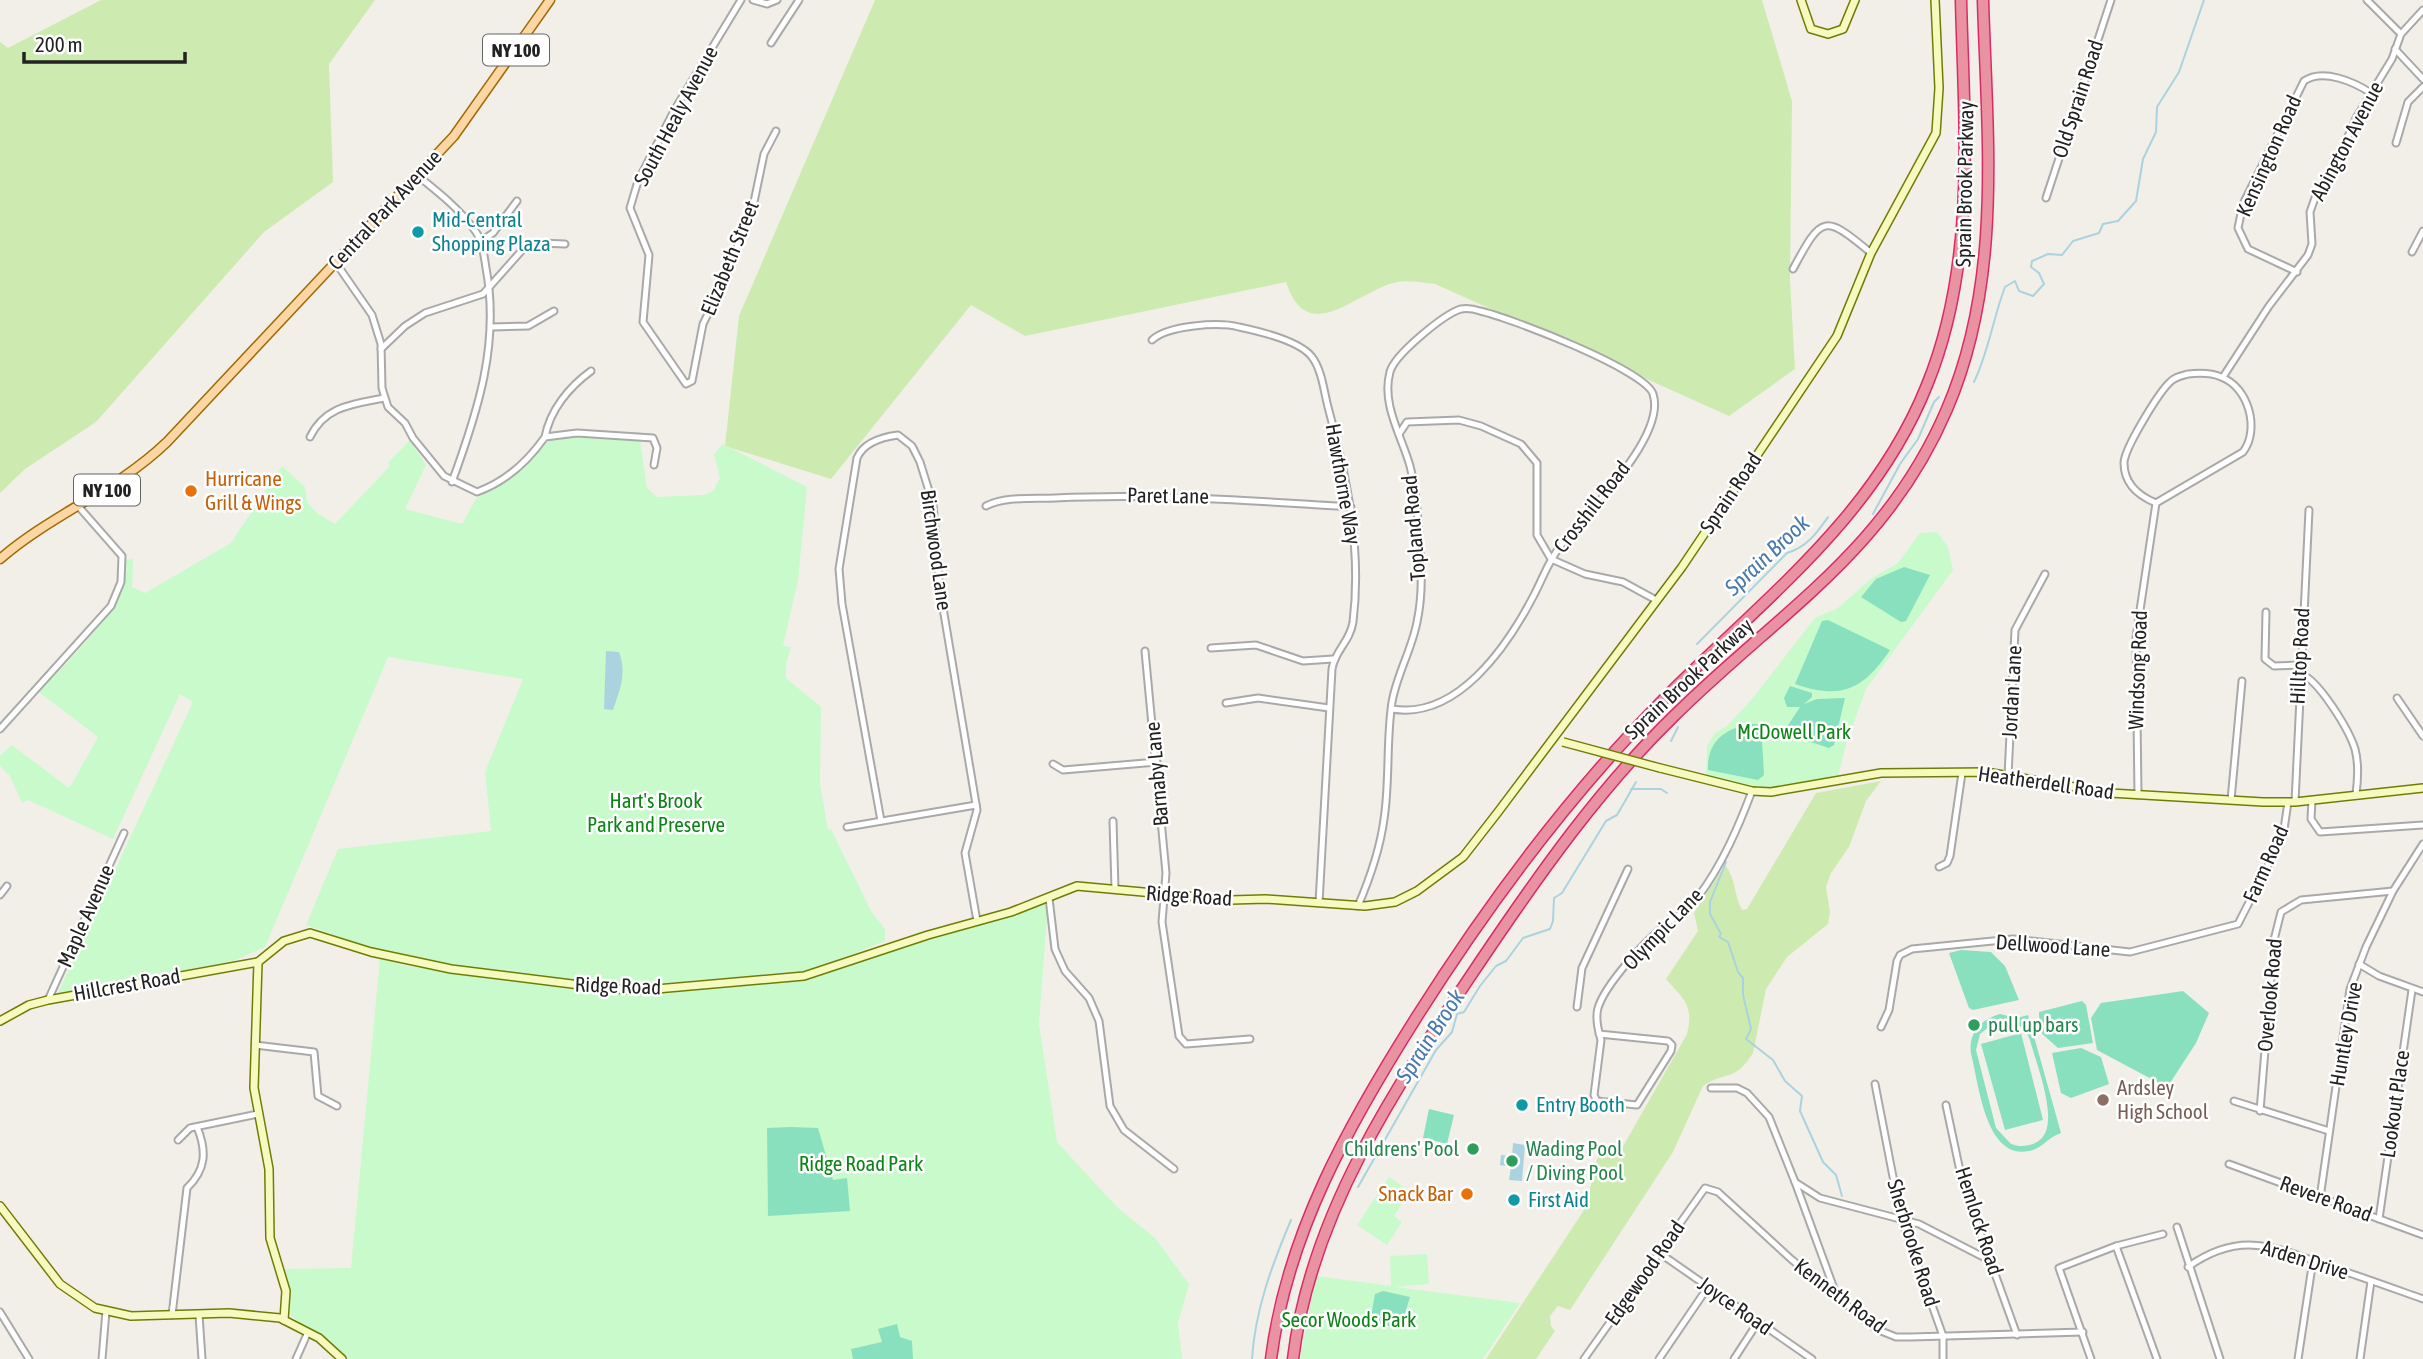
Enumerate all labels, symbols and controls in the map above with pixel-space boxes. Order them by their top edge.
scale bar [24,21,186,65]
text: 200 m [35,32,83,56]
road number: NY 100 [483,34,549,66]
street label: Old Sprain Road [2047,37,2107,161]
street label: South Healy Avenue [628,42,722,189]
street label: Abington Avenue [2305,77,2388,204]
street label: Kensington Road [2231,91,2305,220]
street label: Sprain Brook Parkway [1951,100,1977,267]
street label: Central Park Avenue [323,144,446,274]
street label: Elizabeth Street [695,197,763,318]
place label: Mid-Central Shopping Plaza [432,207,551,255]
marker: Mid-Central Shopping Plaza [410,224,426,240]
street label: Hawthorne Way [1322,421,1366,547]
street label: Sprain Road [1694,447,1766,537]
street label: Crosshill Road [1548,456,1634,557]
place label: Hurricane Grill & Wings [205,466,302,514]
street label: Topland Road [1396,474,1430,582]
road number: NY 100 [74,475,140,505]
street label: Paret Lane [1127,482,1209,508]
marker: Hurricane Grill & Wings [183,483,199,499]
street label: Birchwood Lane [917,488,957,612]
water label: Sprain Brook [1719,509,1815,601]
street label: Hilltop Road [2284,607,2314,705]
street label: Windsong Road [2123,610,2151,730]
street label: Sprain Brook Parkway [1619,613,1757,744]
street label: Jordan Lane [1997,645,2025,739]
park label: McDowell Park [1737,719,1851,743]
street label: Barnaby Lane [1139,721,1173,827]
street label: Heatherdell Road [1977,761,2116,803]
park label: Hart's Brook Park and Preserve [587,788,725,836]
street label: Farm Road [2237,821,2293,906]
street label: Maple Avenue [52,861,118,971]
street label: Ridge Road [1145,880,1233,910]
street label: Olympic Lane [1617,882,1707,974]
street label: Dellwood Lane [1995,929,2111,961]
street label: Overlook Road [2252,937,2286,1053]
street label: Hillcrest Road [72,963,182,1005]
street label: Ridge Road [574,972,662,999]
street label: Huntley Drive [2324,980,2366,1088]
water label: Sprain Brook [1390,984,1470,1088]
place label: pull up bars [1988,1012,2078,1036]
marker: pull up bars [1966,1017,1982,1033]
street label: Lookout Place [2375,1048,2413,1159]
place label: Ardsley High School [2117,1075,2209,1123]
place label: Entry Booth [1536,1092,1625,1116]
marker: Ardsley High School [2095,1092,2111,1108]
marker: Entry Booth [1514,1097,1530,1113]
place label: Childrens' Pool [1344,1136,1459,1160]
place label: Wading Pool / Diving Pool [1526,1136,1624,1184]
marker: Childrens' Pool [1465,1141,1481,1157]
park label: Ridge Road Park [799,1151,923,1175]
marker: Wading Pool / Diving Pool [1504,1153,1520,1169]
street label: Hemlock Road [1951,1164,2009,1278]
street label: Revere Road [2277,1170,2376,1226]
street label: Sherbrooke Road [1883,1176,1945,1309]
place label: Snack Bar [1378,1181,1454,1205]
marker: Snack Bar [1459,1186,1475,1202]
place label: First Aid [1528,1187,1589,1211]
marker: First Aid [1506,1192,1522,1208]
street label: Edgewood Road [1599,1216,1689,1329]
street label: Arden Drive [2259,1234,2352,1284]
street label: Kenneth Road [1790,1253,1891,1337]
street label: Joyce Road [1694,1271,1777,1339]
park label: Secor Woods Park [1282,1307,1416,1331]

